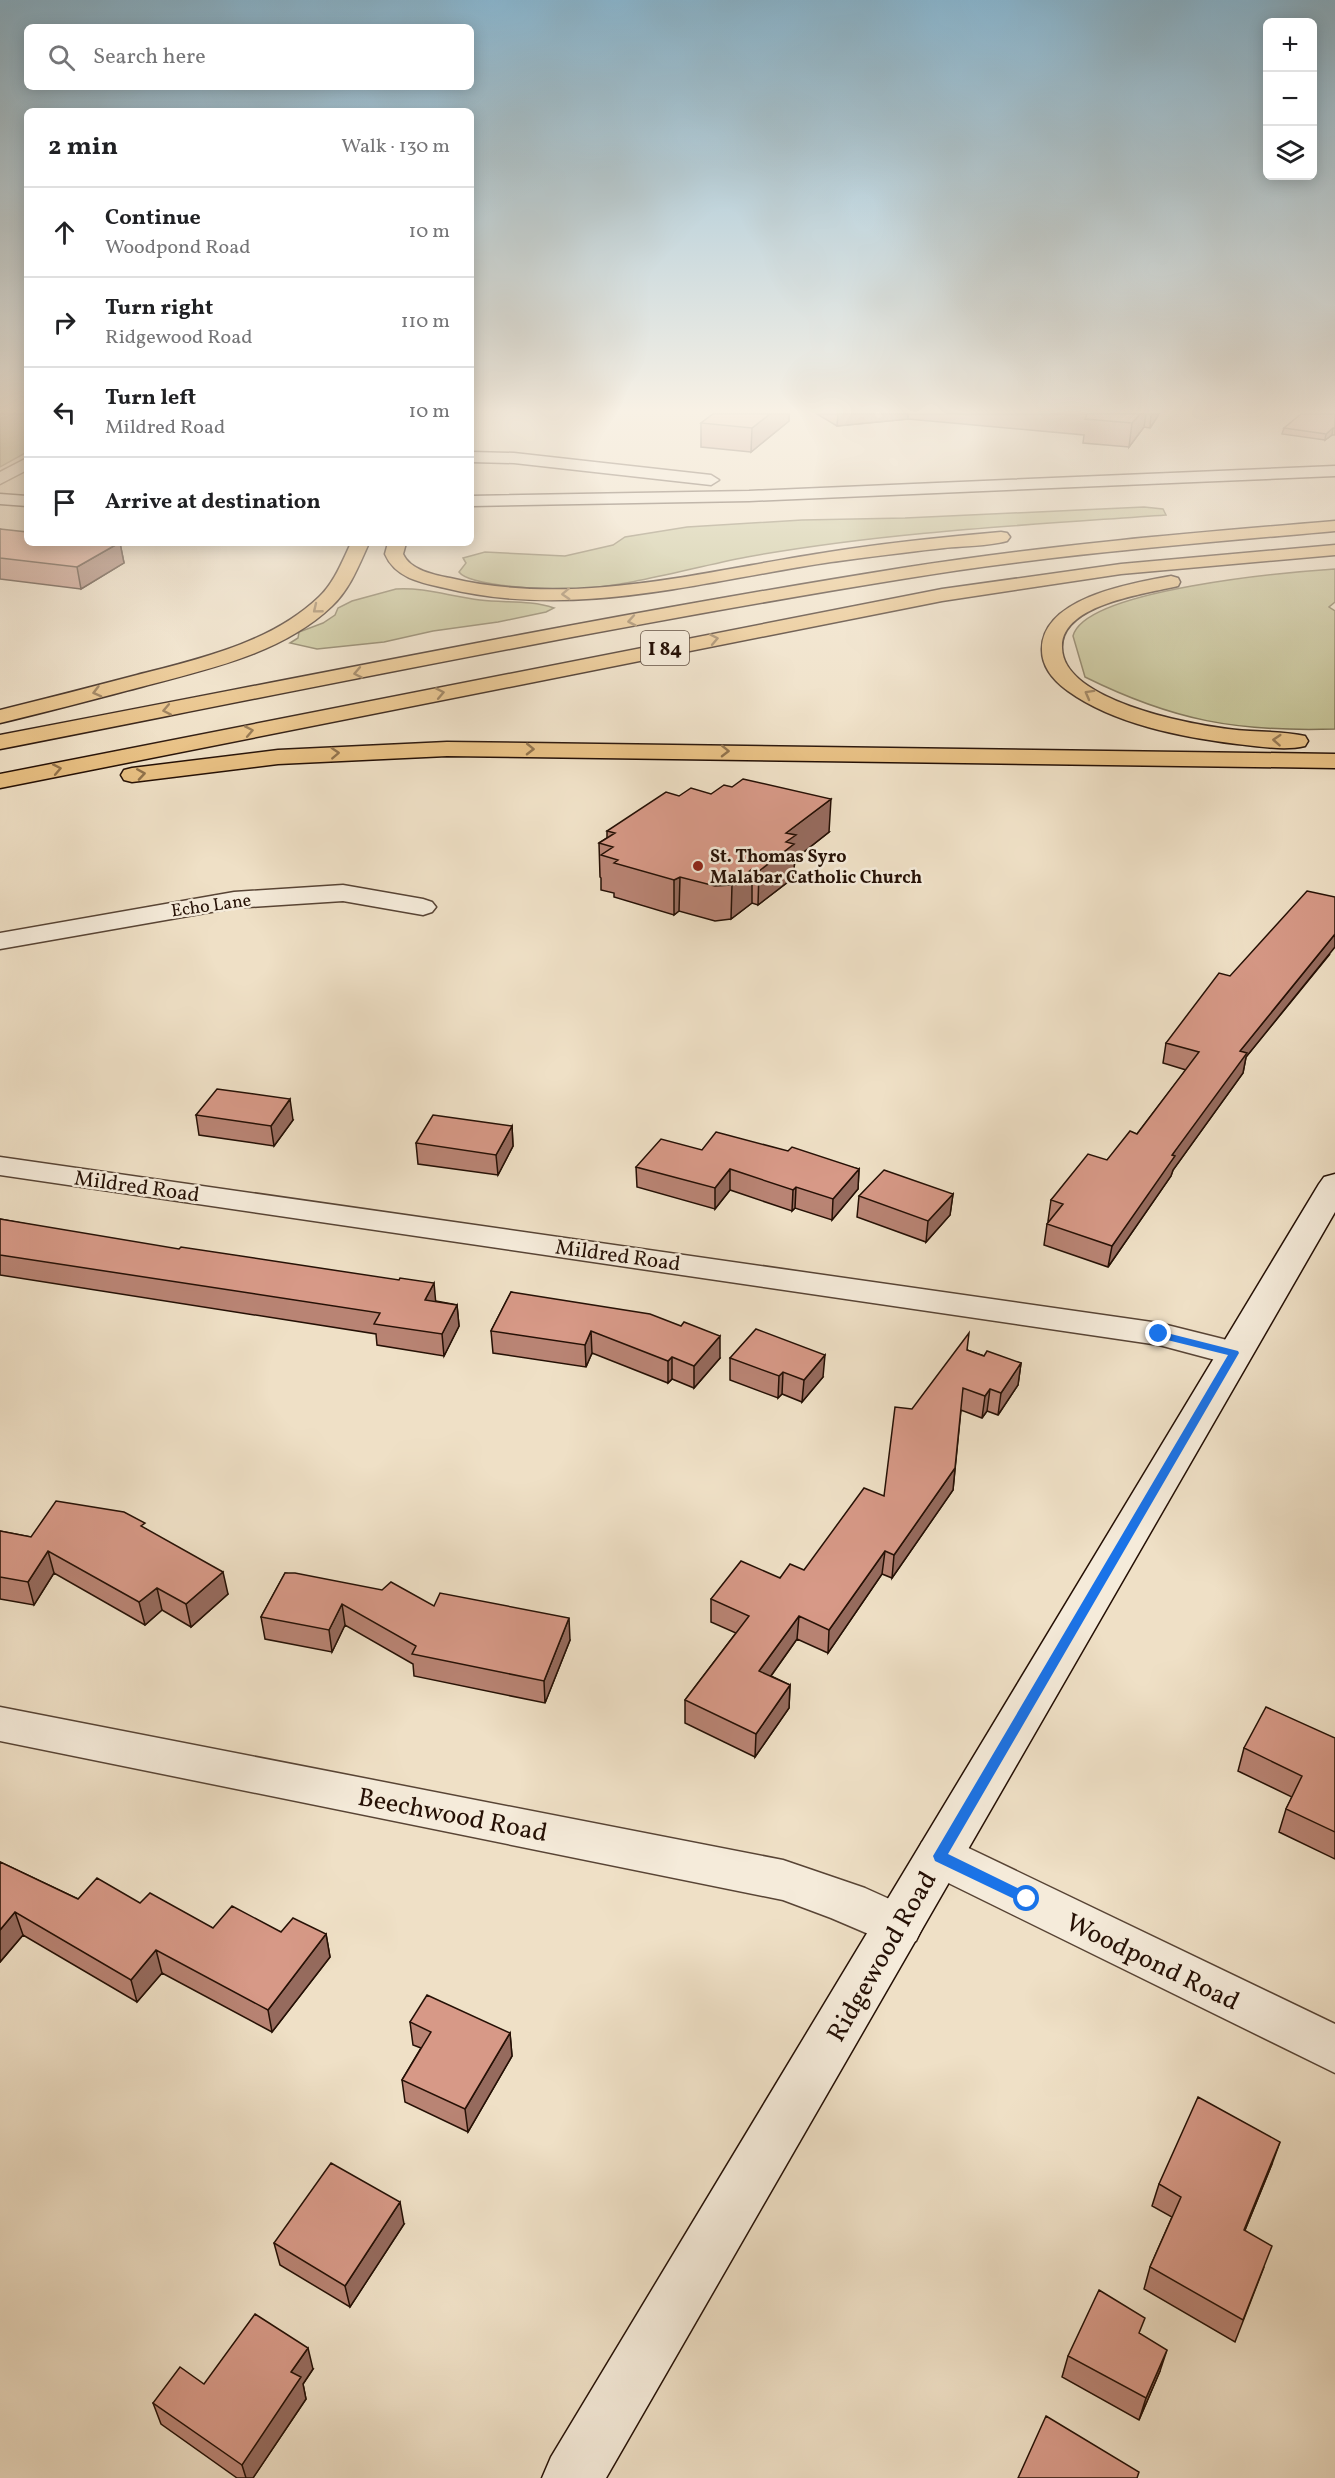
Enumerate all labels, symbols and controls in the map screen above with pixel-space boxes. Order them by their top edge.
map controls [1263,18,1317,180]
button: + [1263,18,1317,72]
search box [24,24,474,90]
icon: search [45,41,78,74]
text: Search here [93,42,206,73]
button: − [1263,72,1317,126]
button: layers [1263,126,1317,180]
text: 2 min [48,129,118,165]
text: Walk · 130 m [341,133,450,161]
text: Continue [105,203,201,234]
icon: ahead [48,216,81,249]
text: 10 m [409,218,450,246]
text: Woodpond Road [105,234,251,262]
text: Turn right [105,293,213,324]
icon: right [48,306,81,339]
text: 110 m [401,308,450,336]
text: Ridgewood Road [105,324,252,352]
text: Turn left [105,383,196,414]
icon: left [48,396,81,429]
text: 10 m [409,398,450,426]
text: Mildred Road [105,414,225,442]
icon: arrive [48,486,81,519]
text: Arrive at destination [105,487,321,518]
one-way arrow [562,588,571,601]
one-way arrow [313,601,324,612]
one-way arrow [628,614,638,627]
road number: I 84 [641,631,689,665]
one-way arrow [708,633,718,646]
one-way arrow [354,666,363,678]
one-way arrow [92,685,102,697]
one-way arrow [435,687,445,700]
one-way arrow [1085,690,1095,701]
one-way arrow [162,703,172,716]
one-way arrow [243,725,253,738]
one-way arrow [1272,734,1281,747]
one-way arrow [525,743,534,756]
one-way arrow [720,745,729,758]
one-way arrow [330,747,339,760]
one-way arrow [52,763,62,776]
one-way arrow [135,768,145,781]
place label: St. Thomas Syro Malabar Catholic Church [710,845,922,891]
marker: St. Thomas Syro Malabar Catholic Church [691,859,705,873]
street label: Echo Lane [170,888,253,924]
street label: Mildred Road [72,1164,201,1211]
street label: Mildred Road [553,1233,682,1280]
route end [1145,1320,1171,1346]
street label: Beechwood Road [355,1780,550,1852]
street label: Ridgewood Road [819,1865,946,2049]
route start [1013,1885,1039,1911]
street label: Woodpond Road [1059,1905,1245,2020]

